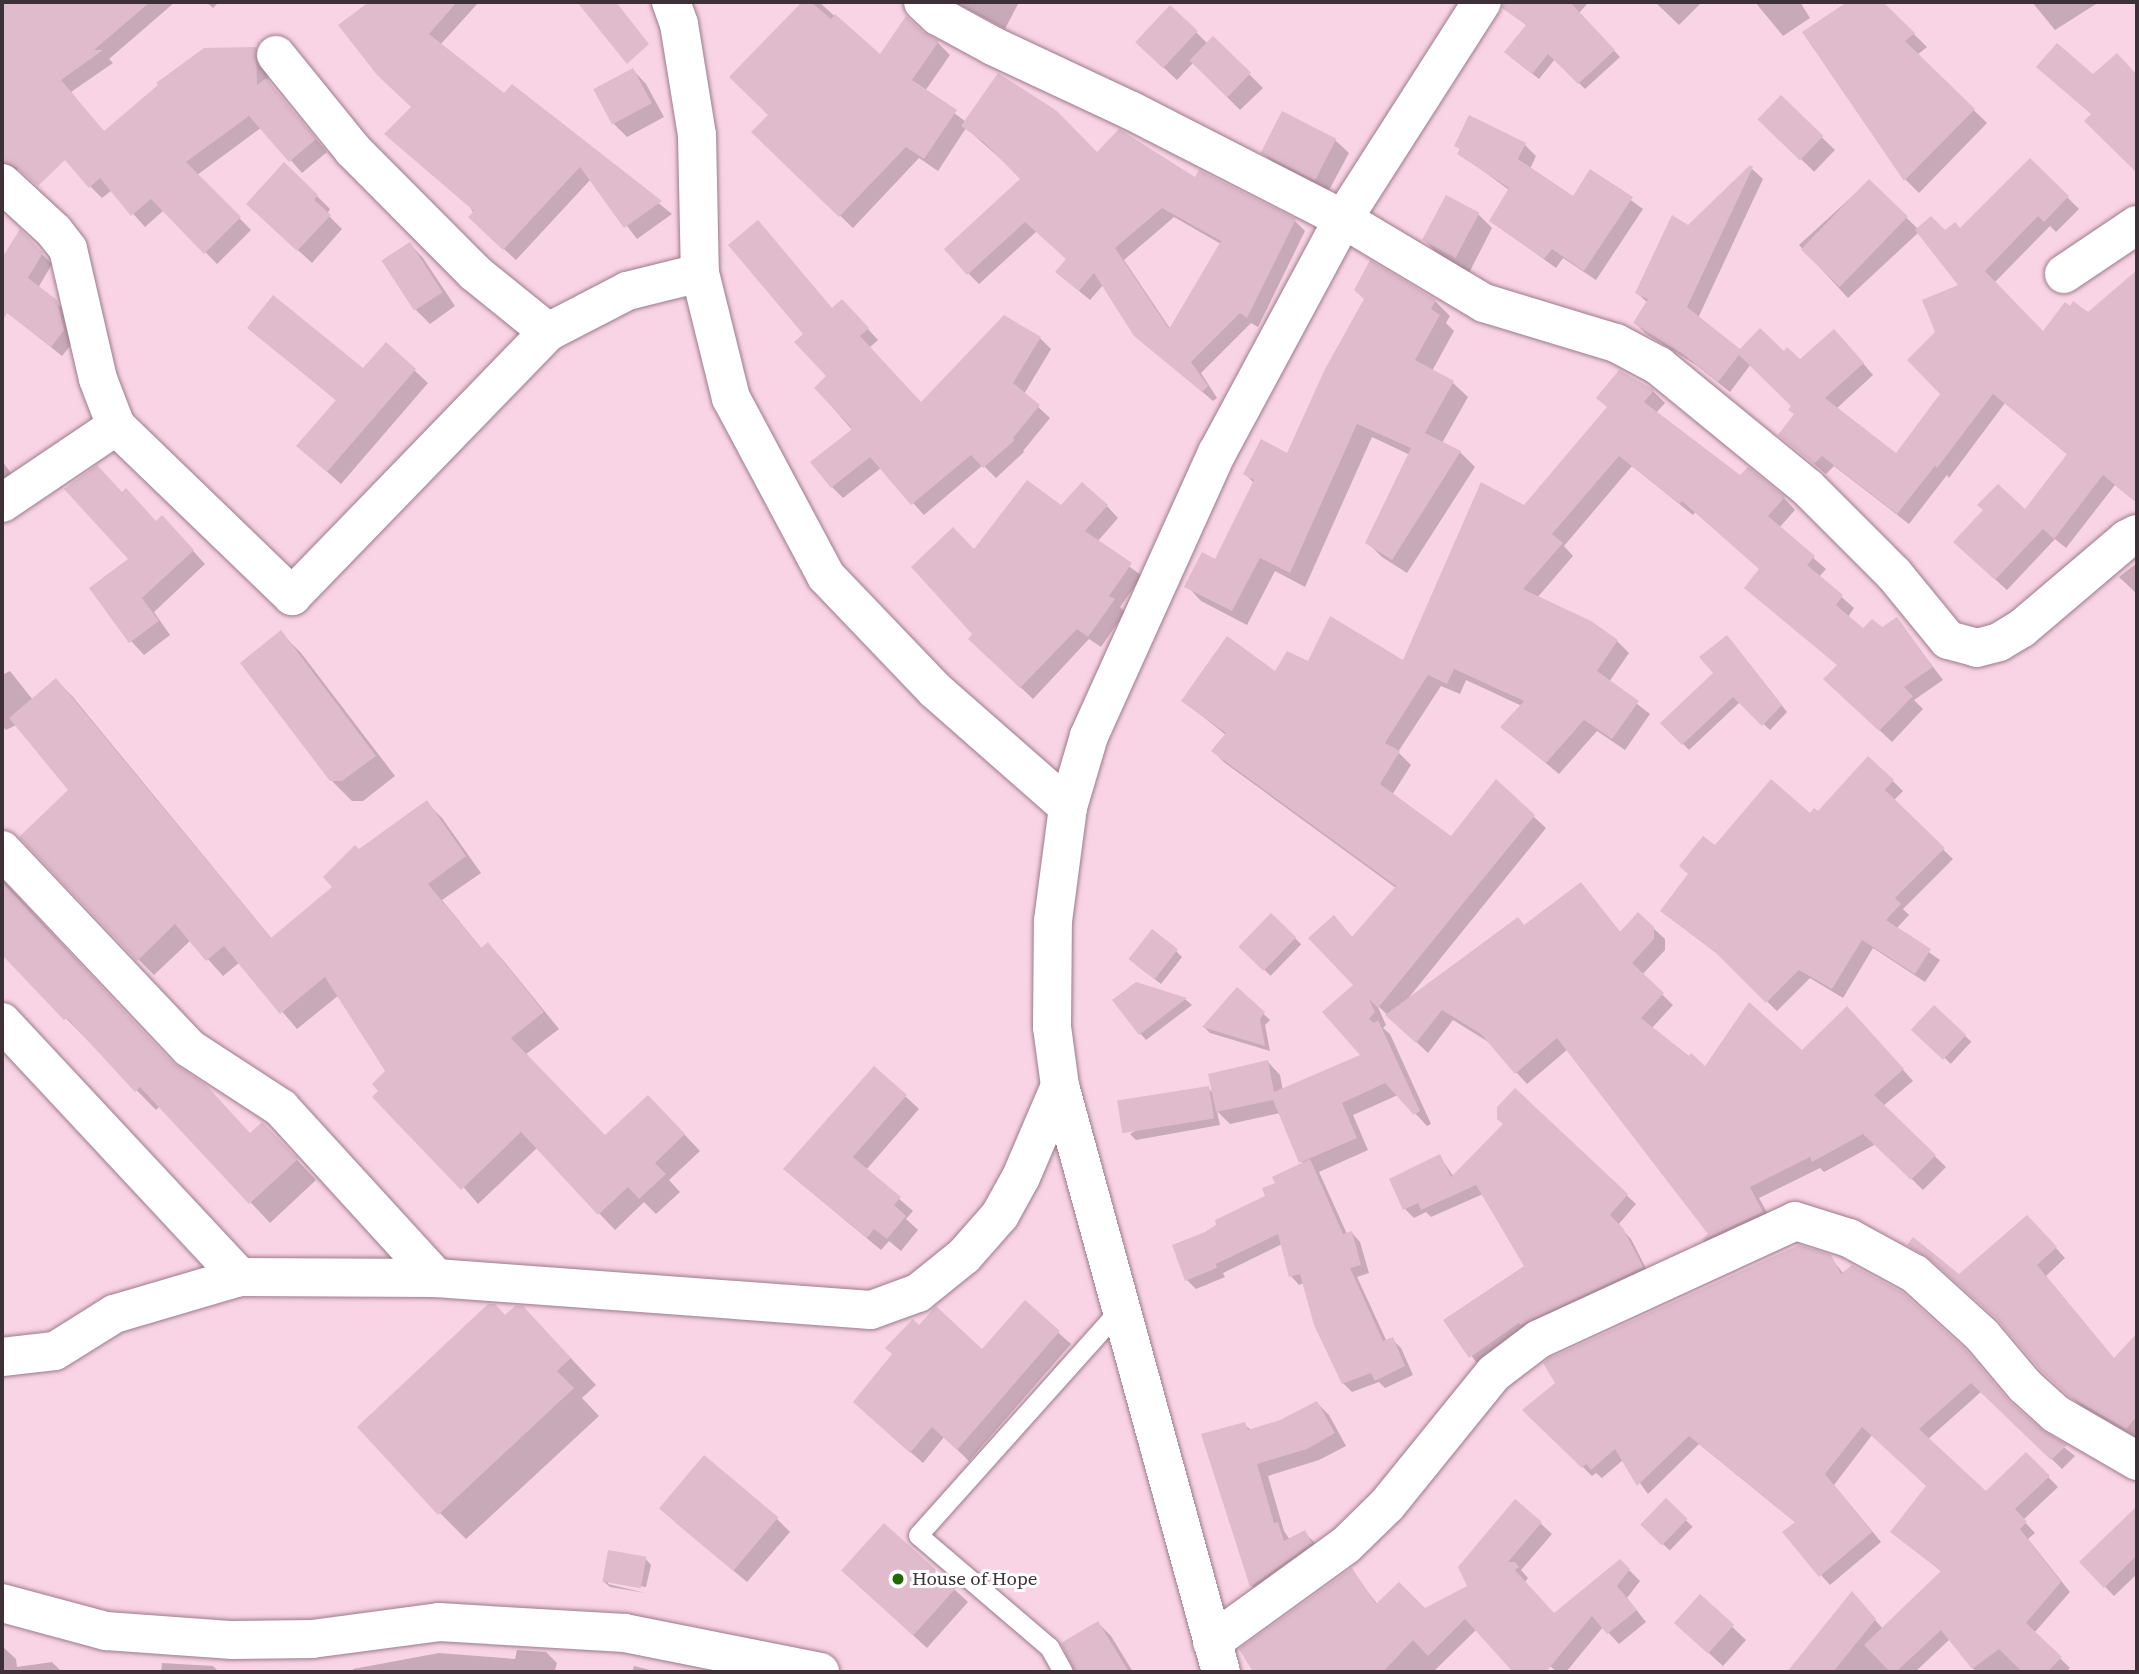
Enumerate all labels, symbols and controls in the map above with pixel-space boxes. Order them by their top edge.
place label: House of Hope [912,1568,1037,1590]
marker: House of Hope [890,1571,906,1587]

